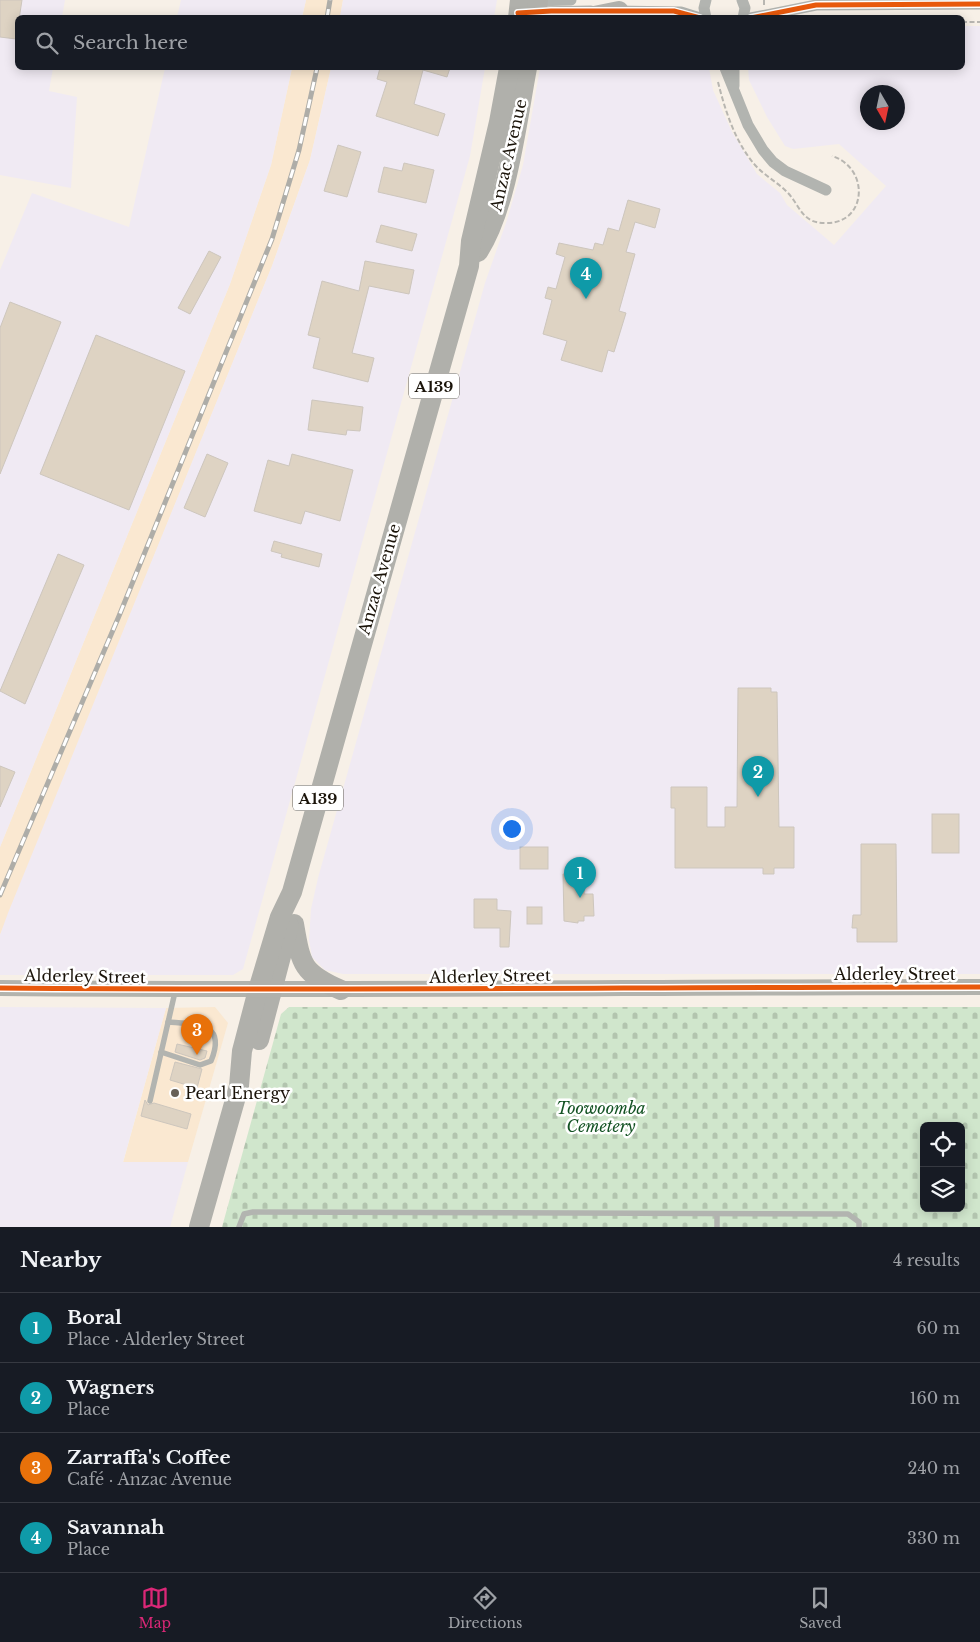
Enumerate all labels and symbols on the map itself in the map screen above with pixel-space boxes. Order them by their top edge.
north arrow [860,85,905,130]
street label: Anzac Avenue [485,97,531,214]
pin: 4 [570,258,602,299]
road number: A139 [409,374,459,398]
street label: Anzac Avenue [353,521,404,638]
pin: 2 [742,756,774,797]
road number: A139 [293,786,343,810]
your location [499,816,525,842]
pin: 1 [564,857,596,898]
street label: Alderley Street [833,964,956,984]
street label: Alderley Street [23,965,146,987]
street label: Alderley Street [428,965,551,987]
pin: 3 [181,1014,213,1055]
place label: Pearl Energy [185,1083,291,1103]
marker: Pearl Energy [169,1087,181,1099]
park label: Toowoomba Cemetery [556,1098,646,1136]

